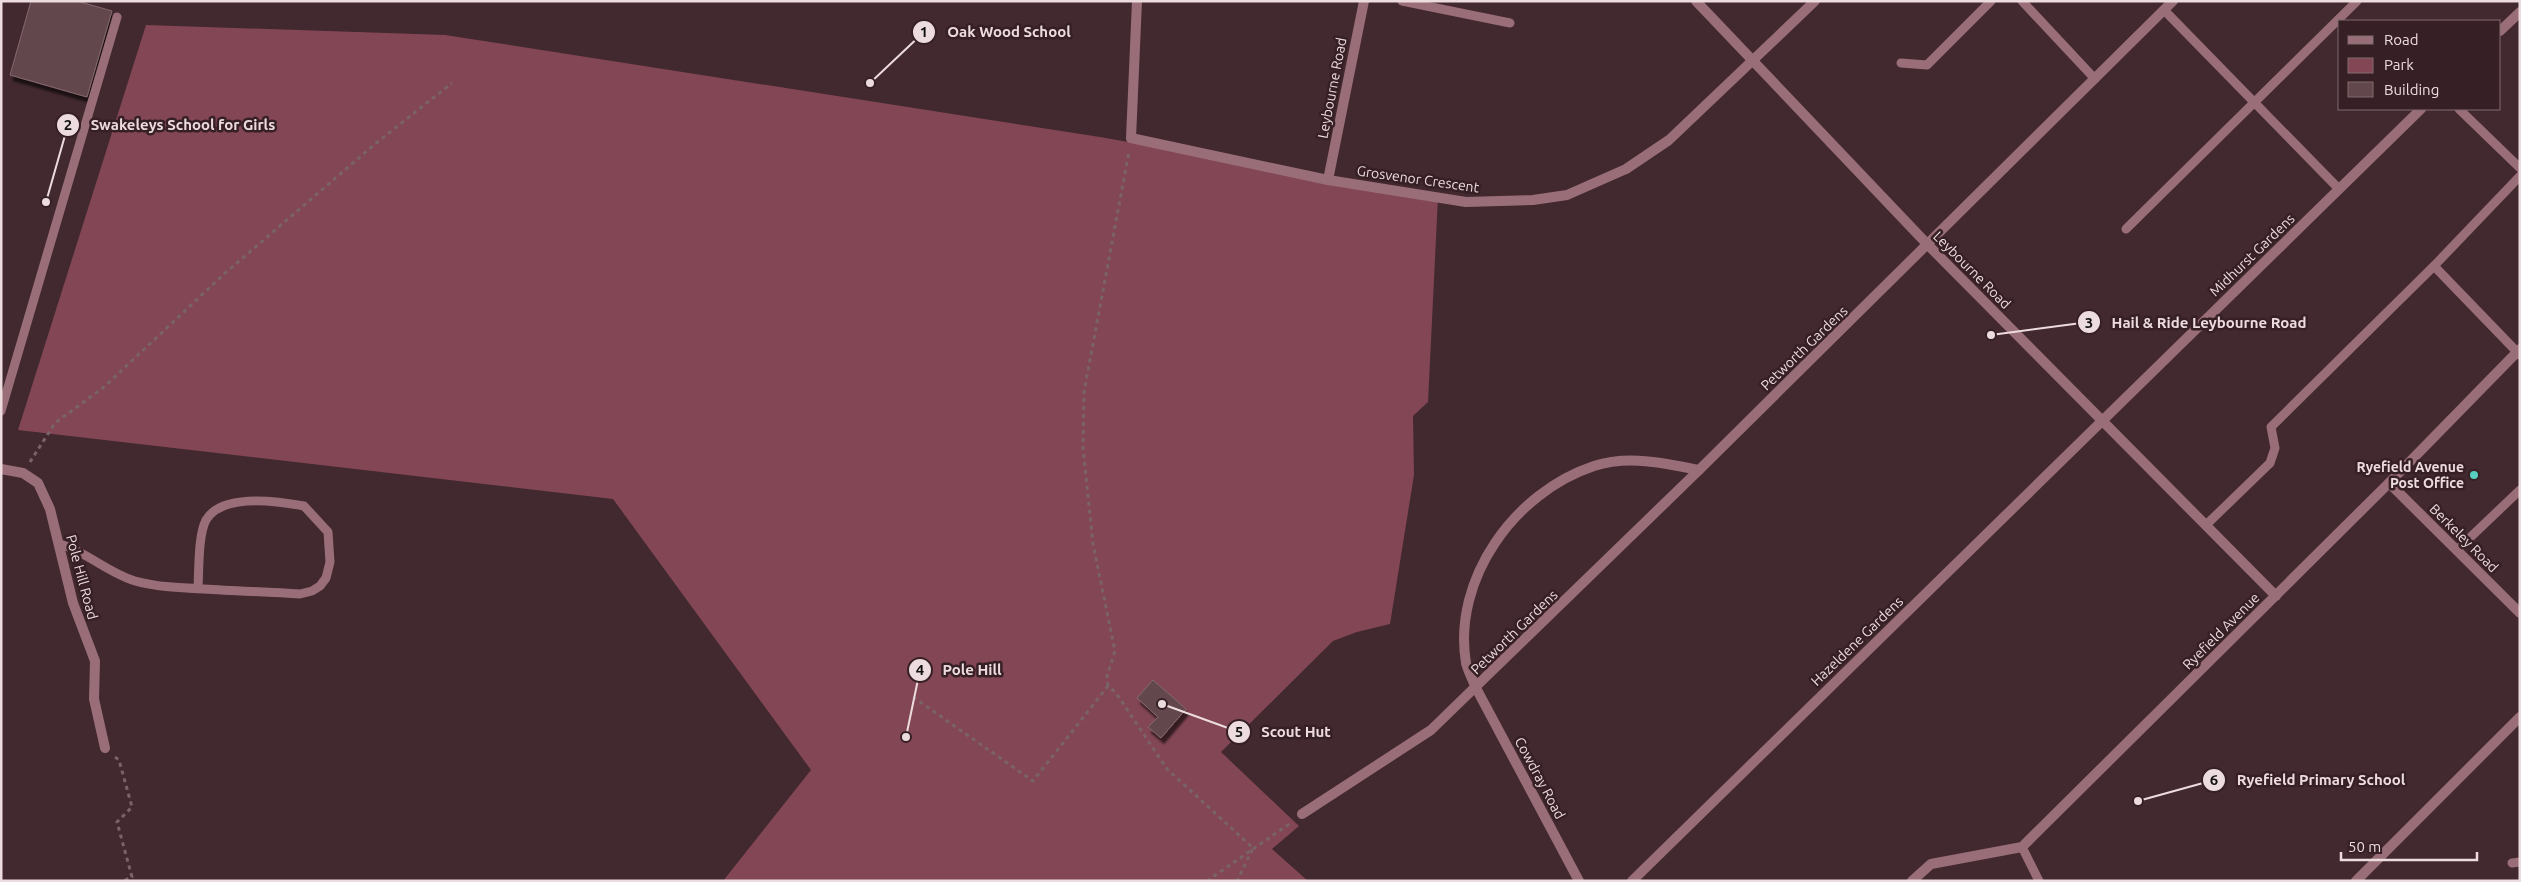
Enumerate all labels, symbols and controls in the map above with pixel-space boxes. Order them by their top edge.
callout: Oak Wood School [912,17,1080,47]
legend [2338,20,2501,110]
text: 1 [920,23,928,40]
text: Oak Wood School [947,23,1071,40]
text: Road [2384,31,2419,48]
street label: Leybourne Road [1314,36,1350,140]
text: Park [2384,56,2414,73]
text: Building [2384,81,2439,98]
callout: Swakeleys School for Girls [56,110,285,140]
text: 2 [64,116,72,133]
text: Swakeleys School for Girls [91,116,275,133]
street label: Grosvenor Crescent [1356,162,1481,196]
street label: Midhurst Gardens [2206,210,2298,300]
street label: Leybourne Road [1930,228,2014,312]
street label: Petworth Gardens [1757,303,1851,393]
callout: Hail & Ride Leybourne Road [2077,307,2317,337]
text: 3 [2085,314,2093,331]
text: Hail & Ride Leybourne Road [2112,314,2306,331]
place label: Ryefield Avenue Post Office [2357,459,2464,491]
marker: Ryefield Avenue Post Office [2468,469,2480,481]
street label: Berkeley Road [2426,500,2502,576]
street label: Pole Hill Road [63,533,101,621]
street label: Petworth Gardens [1467,587,1561,677]
street label: Ryefield Avenue [2179,589,2263,673]
street label: Hazeldene Gardens [1808,593,1906,689]
callout: Pole Hill [908,655,1012,685]
text: 4 [916,661,924,678]
text: Pole Hill [942,661,1002,678]
callout: Scout Hut [1226,717,1341,747]
text: 5 [1235,723,1243,740]
text: Scout Hut [1261,723,1331,740]
street label: Cowdray Road [1512,734,1568,822]
callout: Ryefield Primary School [2202,765,2416,795]
text: 6 [2210,771,2218,788]
text: Ryefield Primary School [2237,771,2406,788]
scale bar [2341,830,2477,862]
text: 50 m [2348,838,2381,855]

